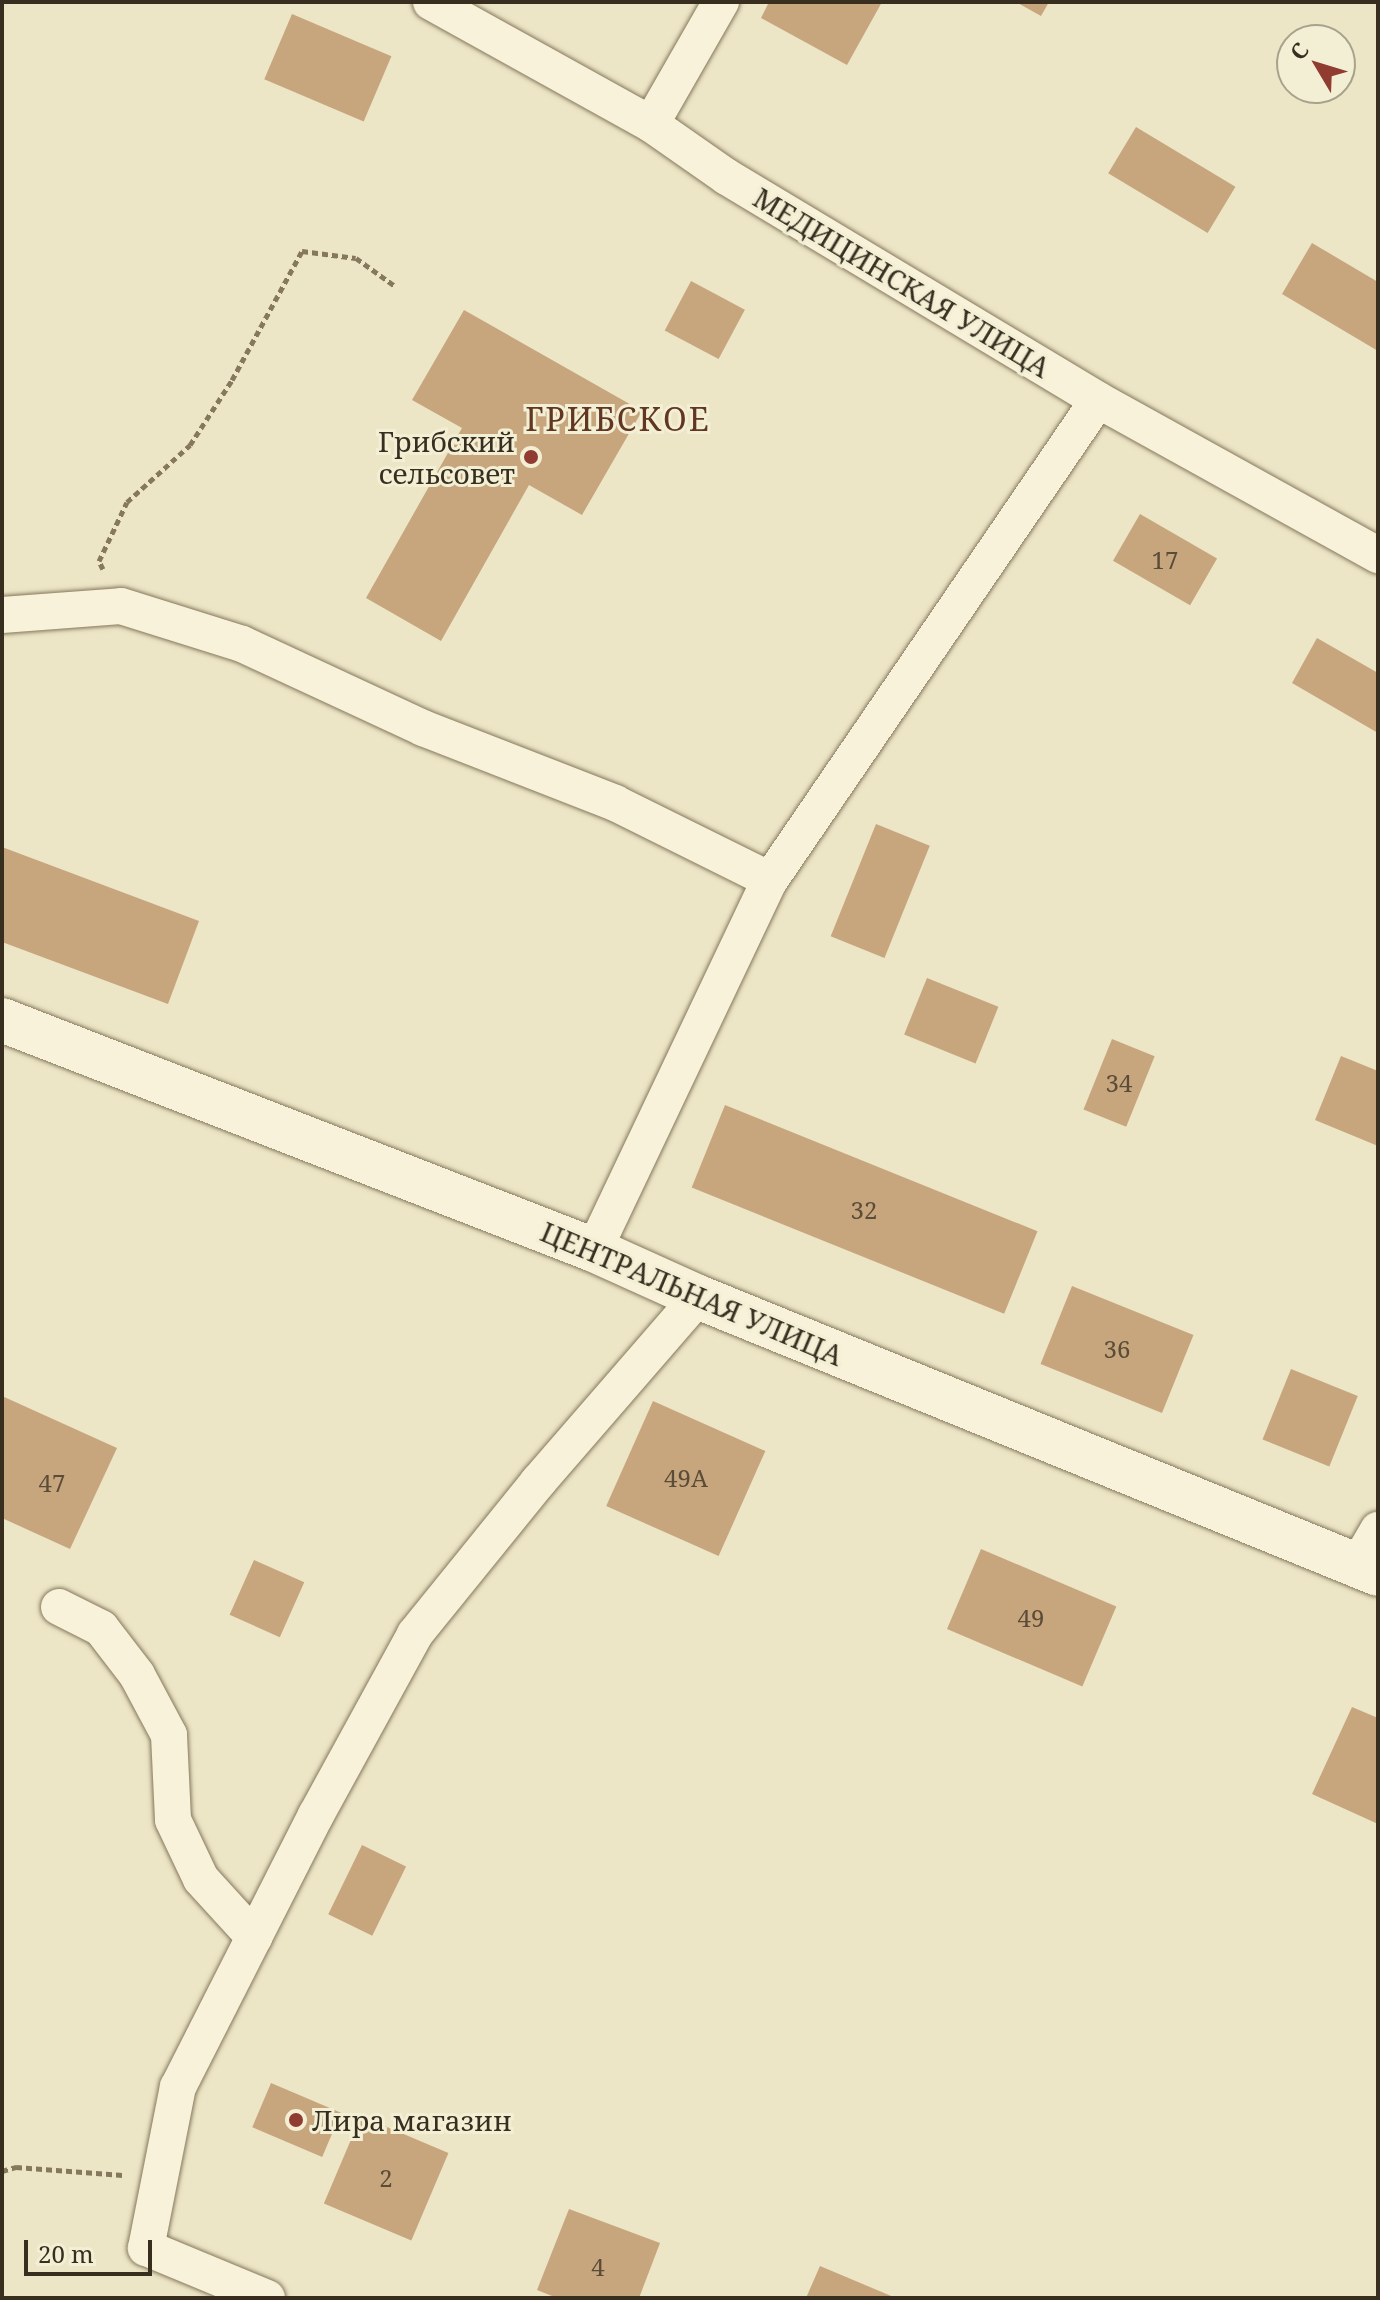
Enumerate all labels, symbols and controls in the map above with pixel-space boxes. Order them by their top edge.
north arrow [1276,24,1356,104]
text: С [1282,36,1315,65]
street label: МЕДИЦИНСКАЯ УЛИЦА [748,180,1056,384]
district label: ГРИБСКОЕ [525,400,711,438]
place label: Грибский сельсовет [378,424,515,490]
marker: Грибский сельсовет [522,448,540,466]
house number: 17 [1152,546,1178,574]
house number: 34 [1106,1069,1132,1097]
house number: 32 [851,1196,877,1224]
street label: ЦЕНТРАЛЬНАЯ УЛИЦА [536,1214,848,1372]
house number: 36 [1104,1335,1130,1363]
house number: 49А [664,1464,708,1492]
house number: 47 [39,1469,65,1497]
house number: 49 [1018,1604,1044,1632]
place label: Лира магазин [312,2103,512,2137]
marker: Лира магазин [287,2111,305,2129]
house number: 2 [379,2164,393,2192]
scale bar [28,2224,156,2274]
text: 20 m [38,2237,94,2270]
house number: 4 [591,2253,605,2281]

